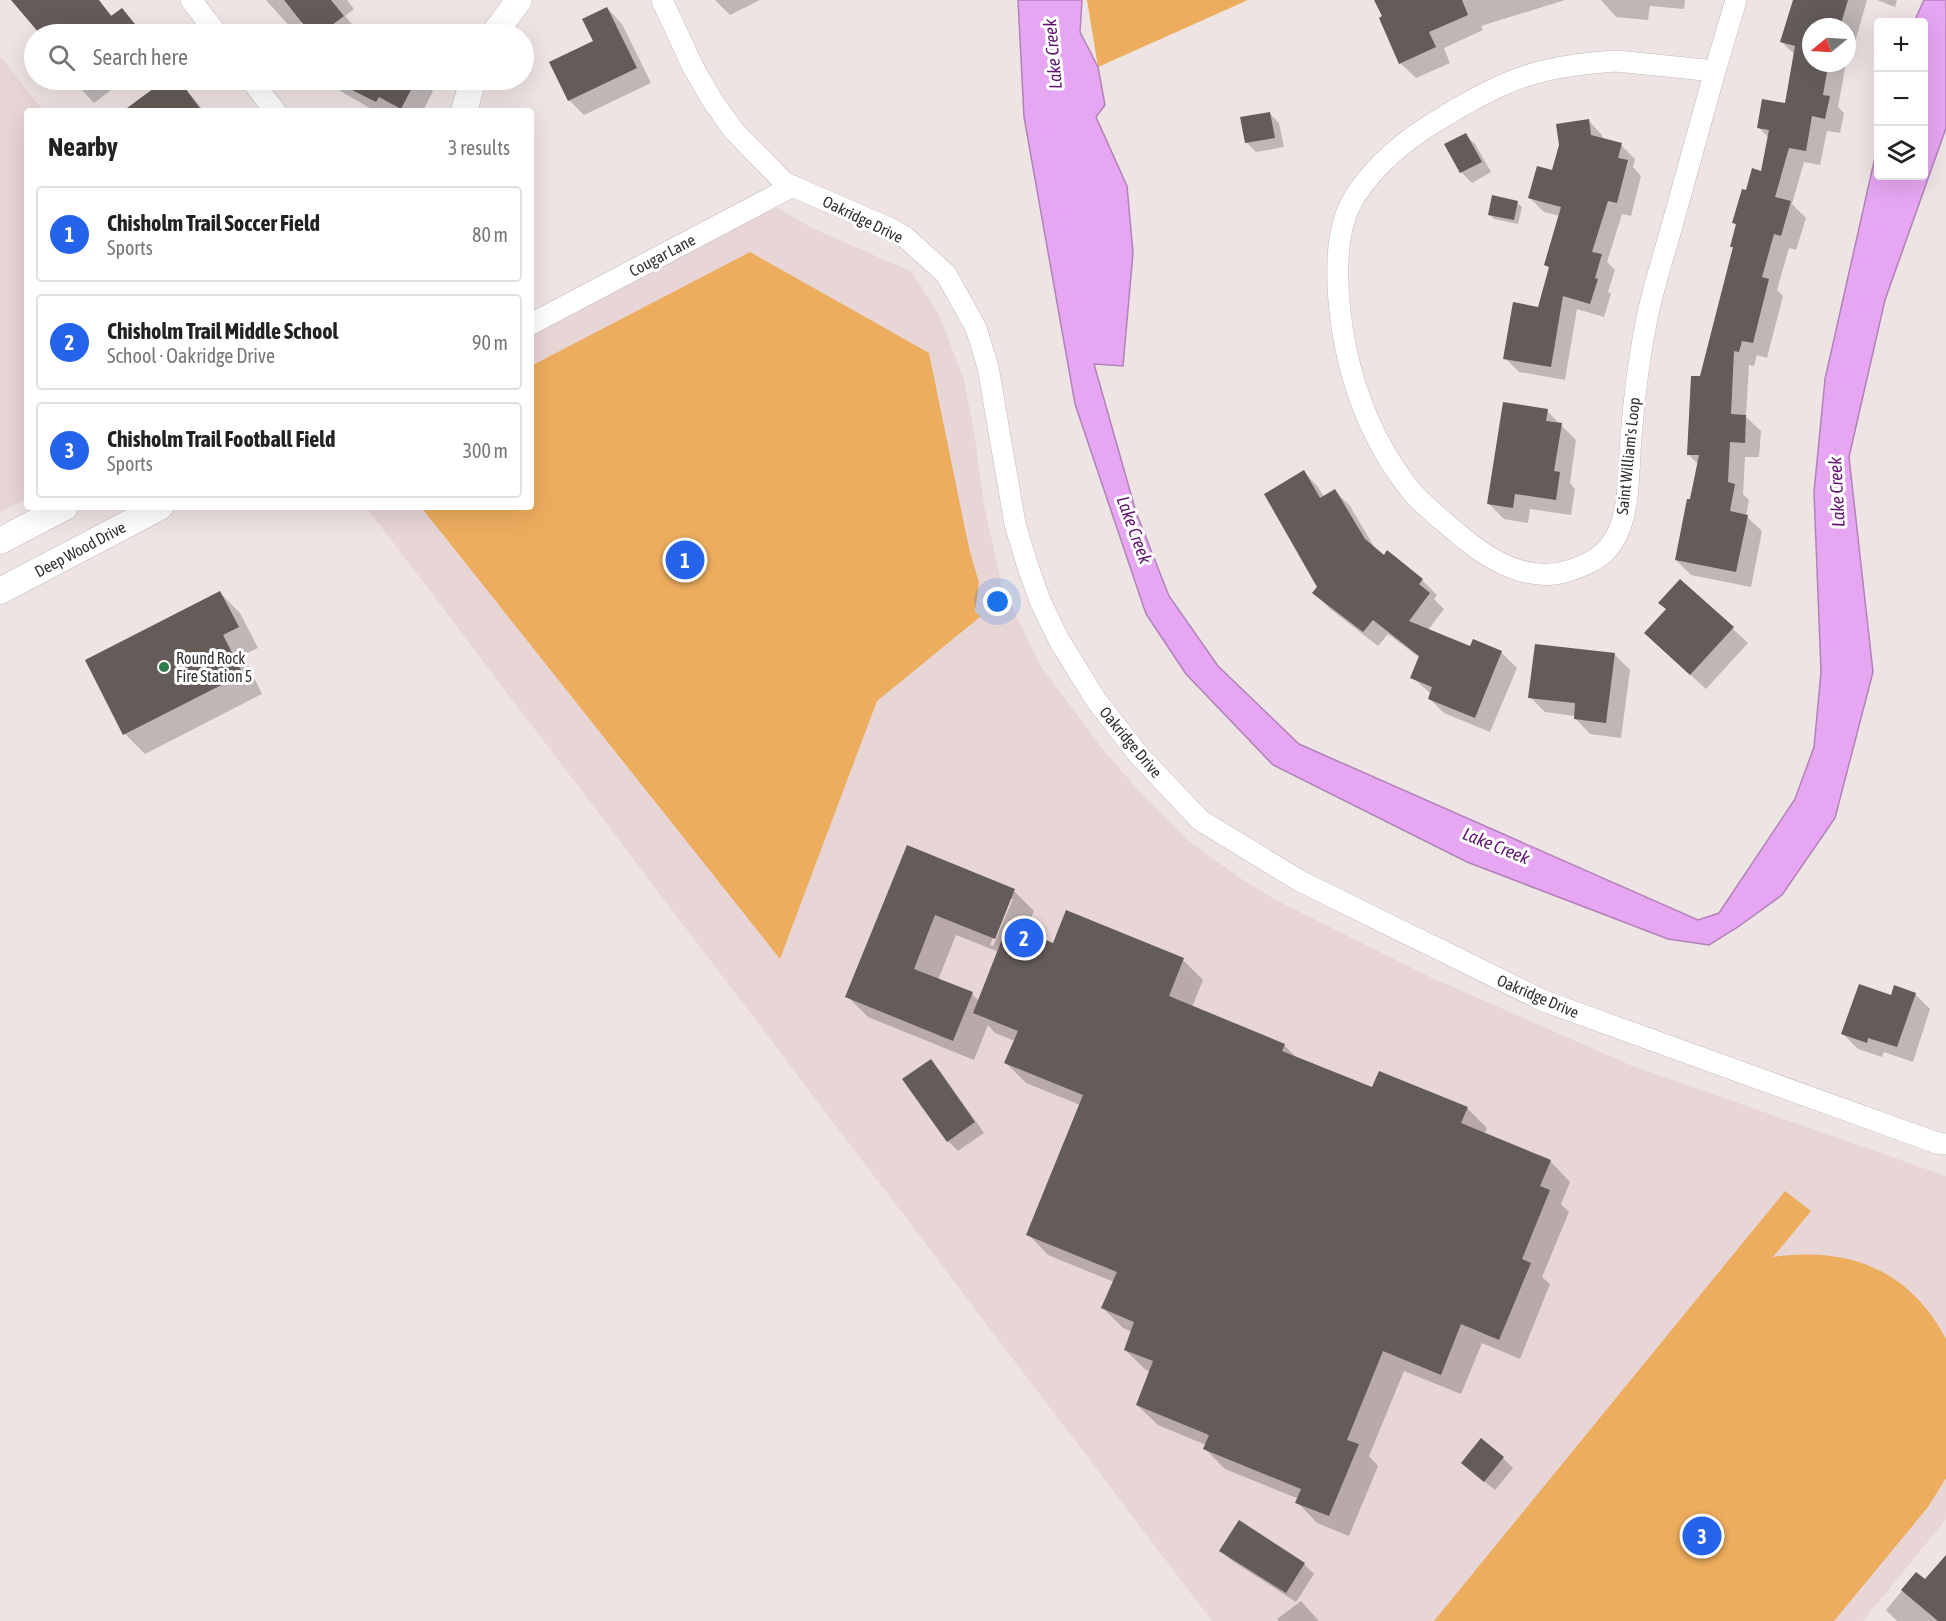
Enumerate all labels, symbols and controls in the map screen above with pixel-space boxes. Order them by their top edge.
water label: Lake Creek [1039,17,1066,90]
north arrow [1802,18,1856,72]
map controls [1874,18,1928,180]
button: + [1874,18,1928,72]
search box [24,24,534,90]
icon: search [45,41,78,74]
text: Search here [93,44,188,70]
button: − [1874,72,1928,126]
button: layers [1874,126,1928,180]
text: Nearby [48,132,118,162]
text: 3 results [448,136,510,159]
street label: Oakridge Drive [820,192,906,247]
text: Chisholm Trail Soccer Field [107,210,320,236]
text: 1 [65,223,74,246]
text: 80 m [472,223,508,246]
street label: Cougar Lane [626,230,698,281]
text: Sports [107,236,153,259]
text: Chisholm Trail Middle School [107,318,338,344]
text: 2 [65,331,74,354]
text: 90 m [472,331,508,354]
text: School · Oakridge Drive [107,344,275,367]
street label: Saint William's Loop [1613,396,1644,516]
text: Chisholm Trail Football Field [107,426,335,452]
text: 3 [65,439,74,462]
text: 300 m [463,439,508,462]
text: Sports [107,452,153,475]
water label: Lake Creek [1824,455,1849,528]
water label: Lake Creek [1113,493,1157,567]
street label: Deep Wood Drive [32,518,129,581]
pin: 1 [666,538,704,582]
your location [983,587,1012,616]
place label: Round Rock Fire Station 5 [176,649,252,685]
marker: Round Rock Fire Station 5 [157,660,171,674]
street label: Oakridge Drive [1095,703,1166,782]
water label: Lake Creek [1460,823,1534,869]
pin: 2 [1004,916,1044,960]
street label: Oakridge Drive [1494,971,1582,1022]
pin: 3 [1682,1514,1722,1558]

